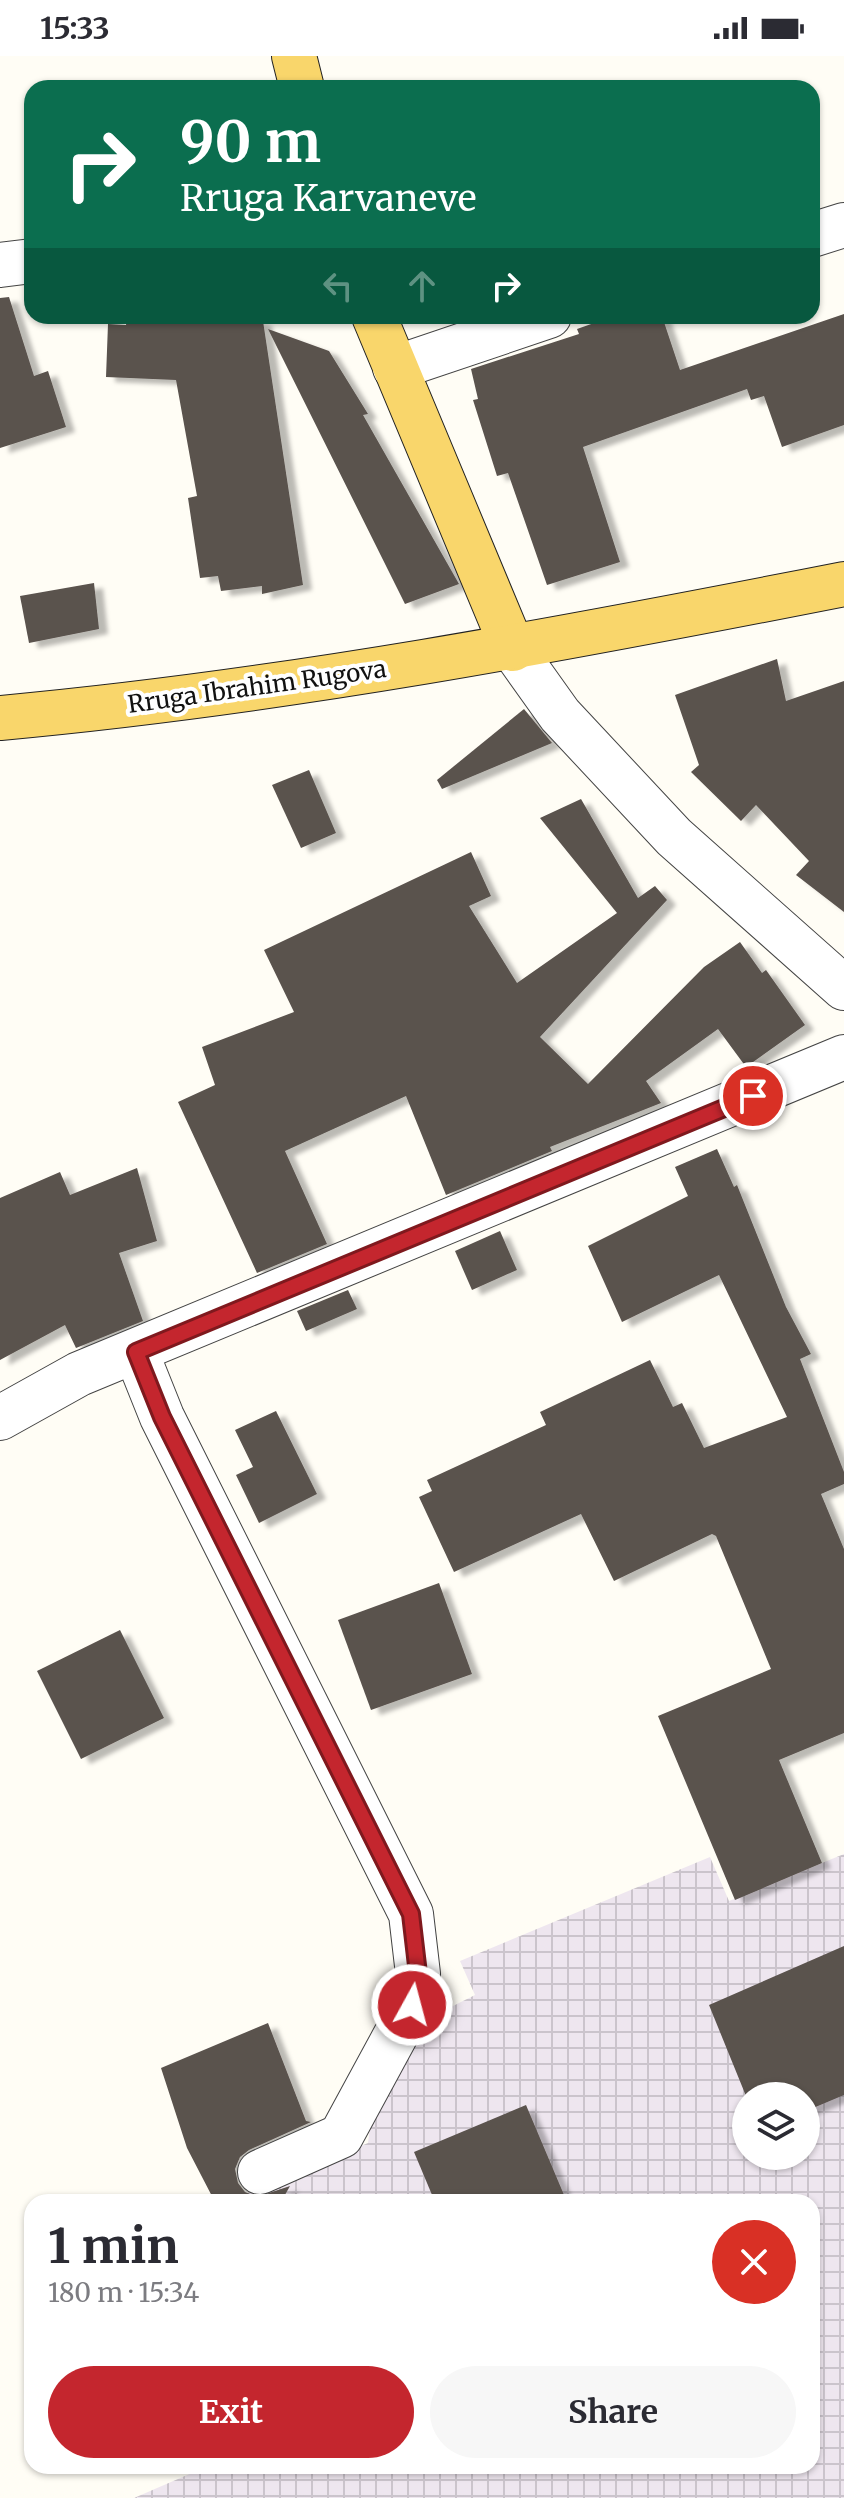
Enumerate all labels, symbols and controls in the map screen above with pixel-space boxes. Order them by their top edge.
text: 15:33 [40,9,110,47]
text: 90 m [180,107,321,177]
icon: right [48,112,152,216]
text: Rruga Karvaneve [180,176,476,221]
icon: left [316,264,360,308]
icon: ahead [400,264,444,308]
icon: right [484,264,528,308]
street label: Rruga Ibrahim Rugova [126,653,388,720]
pin [719,1062,787,1130]
icon: arrive [731,1074,775,1118]
position arrow [370,1963,454,2047]
map controls [732,2082,820,2170]
button: layers [732,2082,820,2170]
text: 1 min [48,2216,179,2276]
button: close [712,2220,796,2304]
text: 180 m · 15:34 [48,2276,199,2309]
button: Exit [48,2366,414,2458]
button: Share [430,2366,796,2458]

